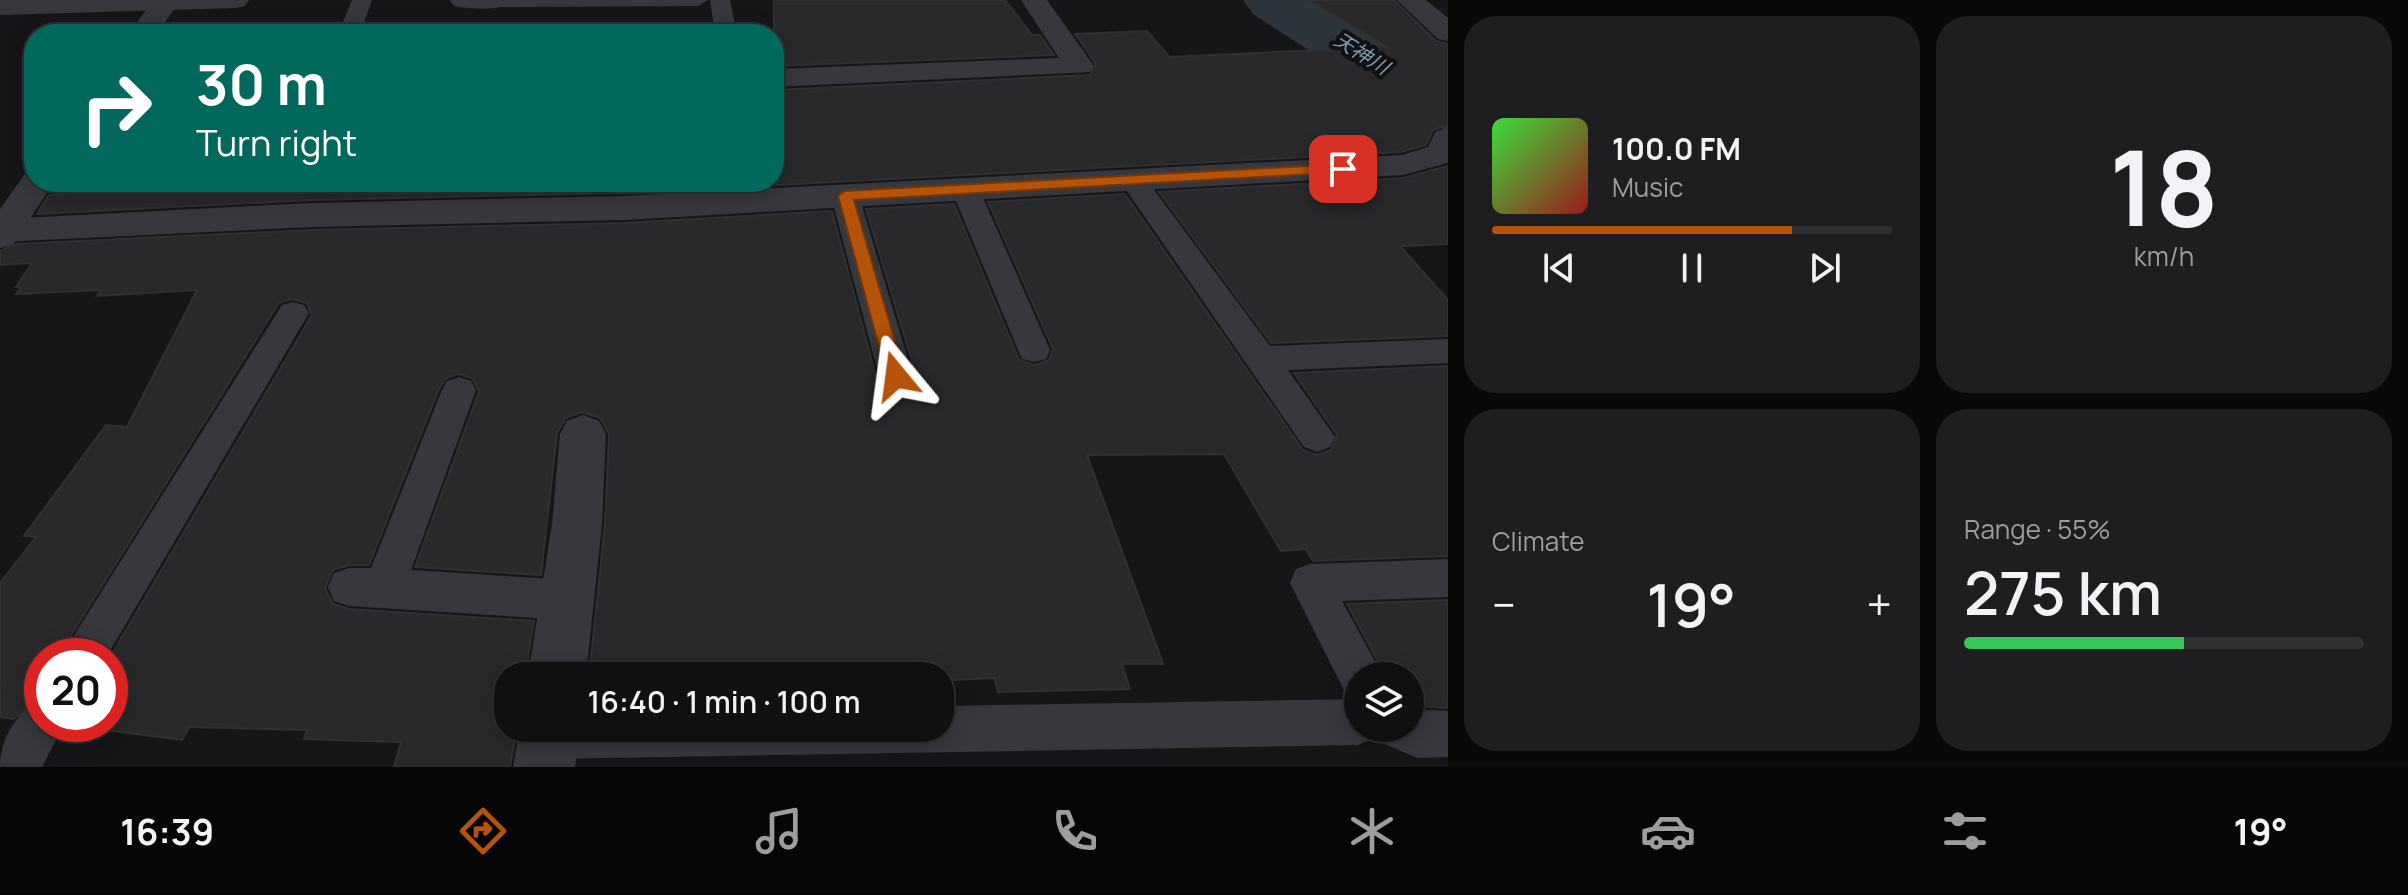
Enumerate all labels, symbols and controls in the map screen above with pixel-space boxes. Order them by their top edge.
water label: 天神川 [1329,26,1396,81]
text: 30 m [196,45,327,122]
icon: right [64,56,168,160]
text: 18 [2109,115,2219,257]
text: Turn right [196,118,357,167]
text: 100.0 FM [1612,128,1741,169]
pin [1309,135,1377,203]
icon: arrive [1321,147,1365,191]
text: Music [1612,169,1683,205]
text: km/h [2134,238,2194,274]
icon: previous [1537,246,1581,290]
icon: pause [1670,246,1714,290]
icon: next [1803,246,1847,290]
position arrow [854,334,938,418]
text: Range · 55% [1964,511,2111,547]
text: Climate [1492,523,1584,559]
text: 275 km [1964,551,2162,633]
text: 19° [1646,563,1736,645]
text: − [1492,574,1516,634]
text: + [1867,574,1892,634]
speed limit sign: 20 [24,638,128,742]
map controls [1344,662,1424,742]
button: layers [1344,662,1424,742]
text: 16:40 · 1 min · 100 m [588,681,860,722]
icon: directions [455,803,511,859]
icon: music [751,803,807,859]
icon: phone [1047,803,1103,859]
icon: climate [1344,803,1400,859]
icon: car [1640,803,1696,859]
icon: filters [1937,803,1993,859]
text: 16:39 [120,807,214,856]
text: 19° [2233,807,2288,856]

